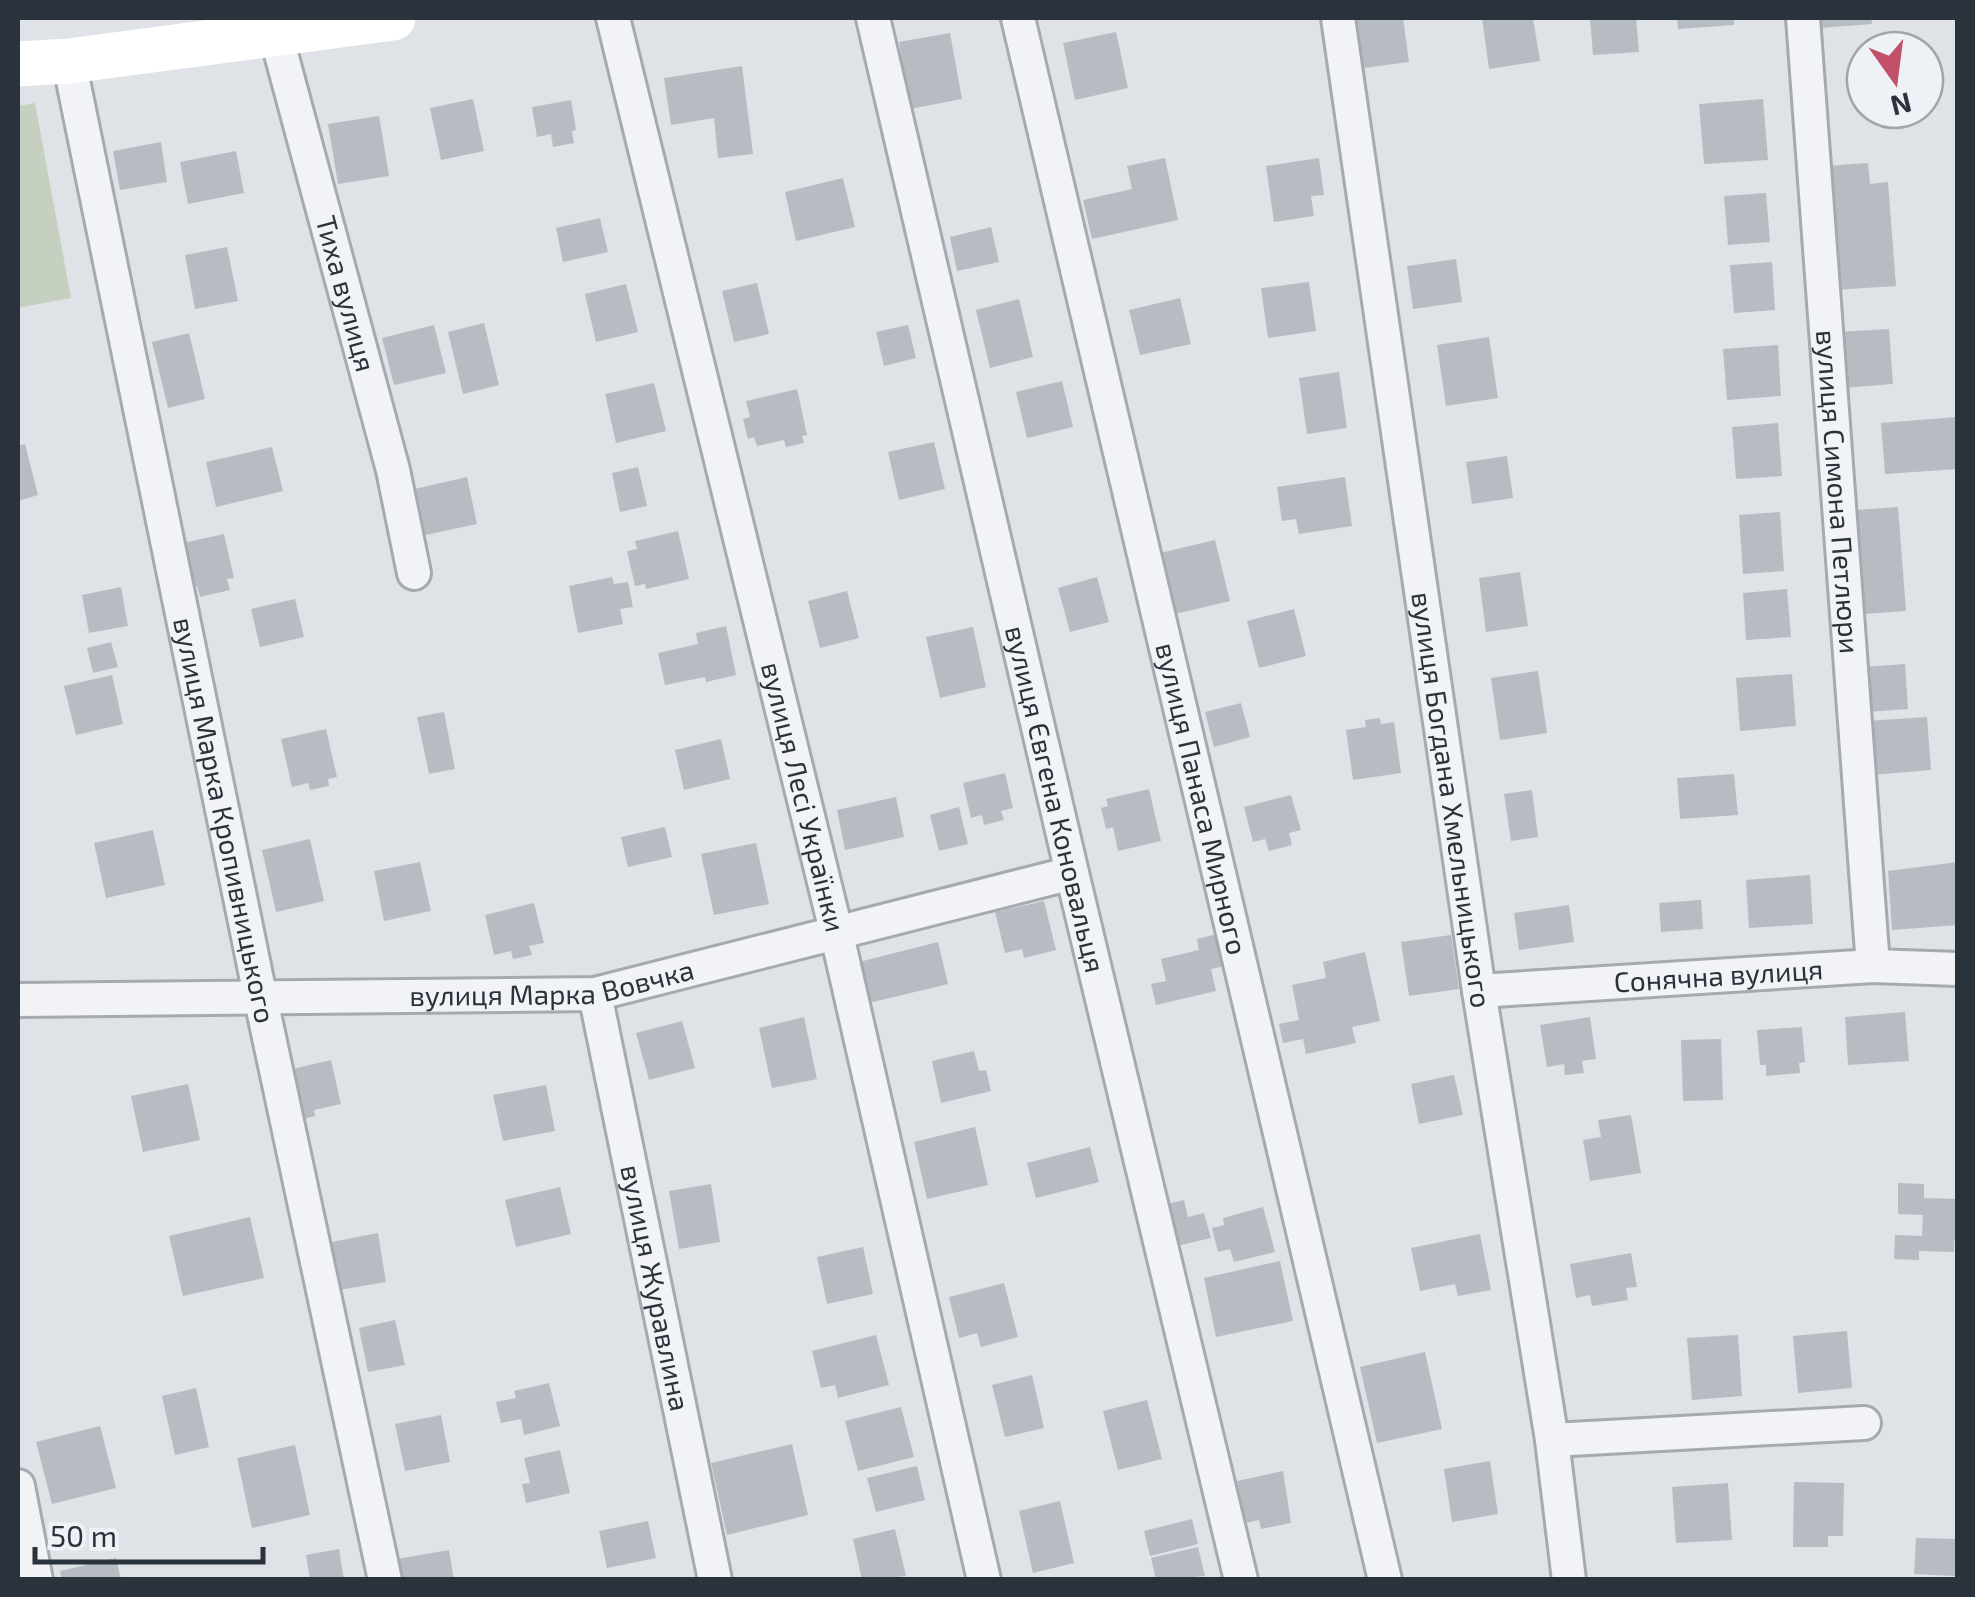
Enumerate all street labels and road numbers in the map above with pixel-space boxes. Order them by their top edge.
street label: Тиха вулиця [309,212,384,375]
street label: вулиця Симона Петлюри [1810,328,1868,655]
street label: вулиця Богдана Хмельницького [1405,589,1499,1010]
street label: вулиця Марка Кропивницького [167,614,284,1026]
street label: вулиця Євгена Коновальця [999,622,1113,976]
street label: вулиця Панаса Мирного [1149,639,1255,958]
street label: вулиця Лесі Українки [755,658,854,935]
street label: Сонячна вулиця [1613,951,1824,998]
street label: вулиця Марка Вовчка [409,952,697,1012]
street label: вулиця Журавлина [614,1161,698,1414]

